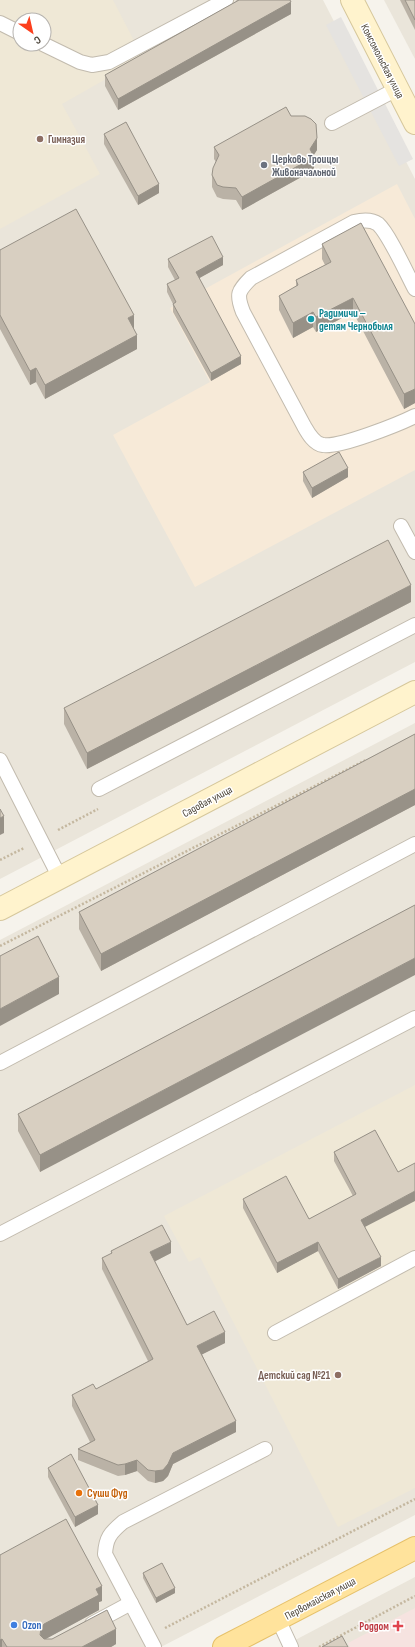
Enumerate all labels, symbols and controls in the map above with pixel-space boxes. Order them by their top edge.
north arrow [12,12,52,52]
street label: Комсомольская улица [358,22,407,101]
text: С [31,33,43,47]
place label: Гимназия [48,133,85,146]
marker: Гимназия [35,134,45,144]
place label: Церковь Троицы Живоначальной [272,153,338,179]
marker: Церковь Троицы Живоначальной [259,160,269,170]
place label: Радимичи – детям Чернобыля [319,307,393,333]
marker: Радимичи – детям Чернобыля [306,314,316,324]
street label: Садовая улица [180,783,234,820]
place label: Детский сад №21 [258,1369,331,1382]
marker: Детский сад №21 [333,1370,343,1380]
place label: Суши Фуд [87,1487,128,1500]
marker: Суши Фуд [74,1488,84,1498]
street label: Первомайская улица [283,1574,358,1623]
place label: Ozon [22,1619,42,1632]
marker: Ozon [9,1620,19,1630]
place label: Роддом [359,1620,389,1633]
marker: Роддом [392,1620,404,1632]

